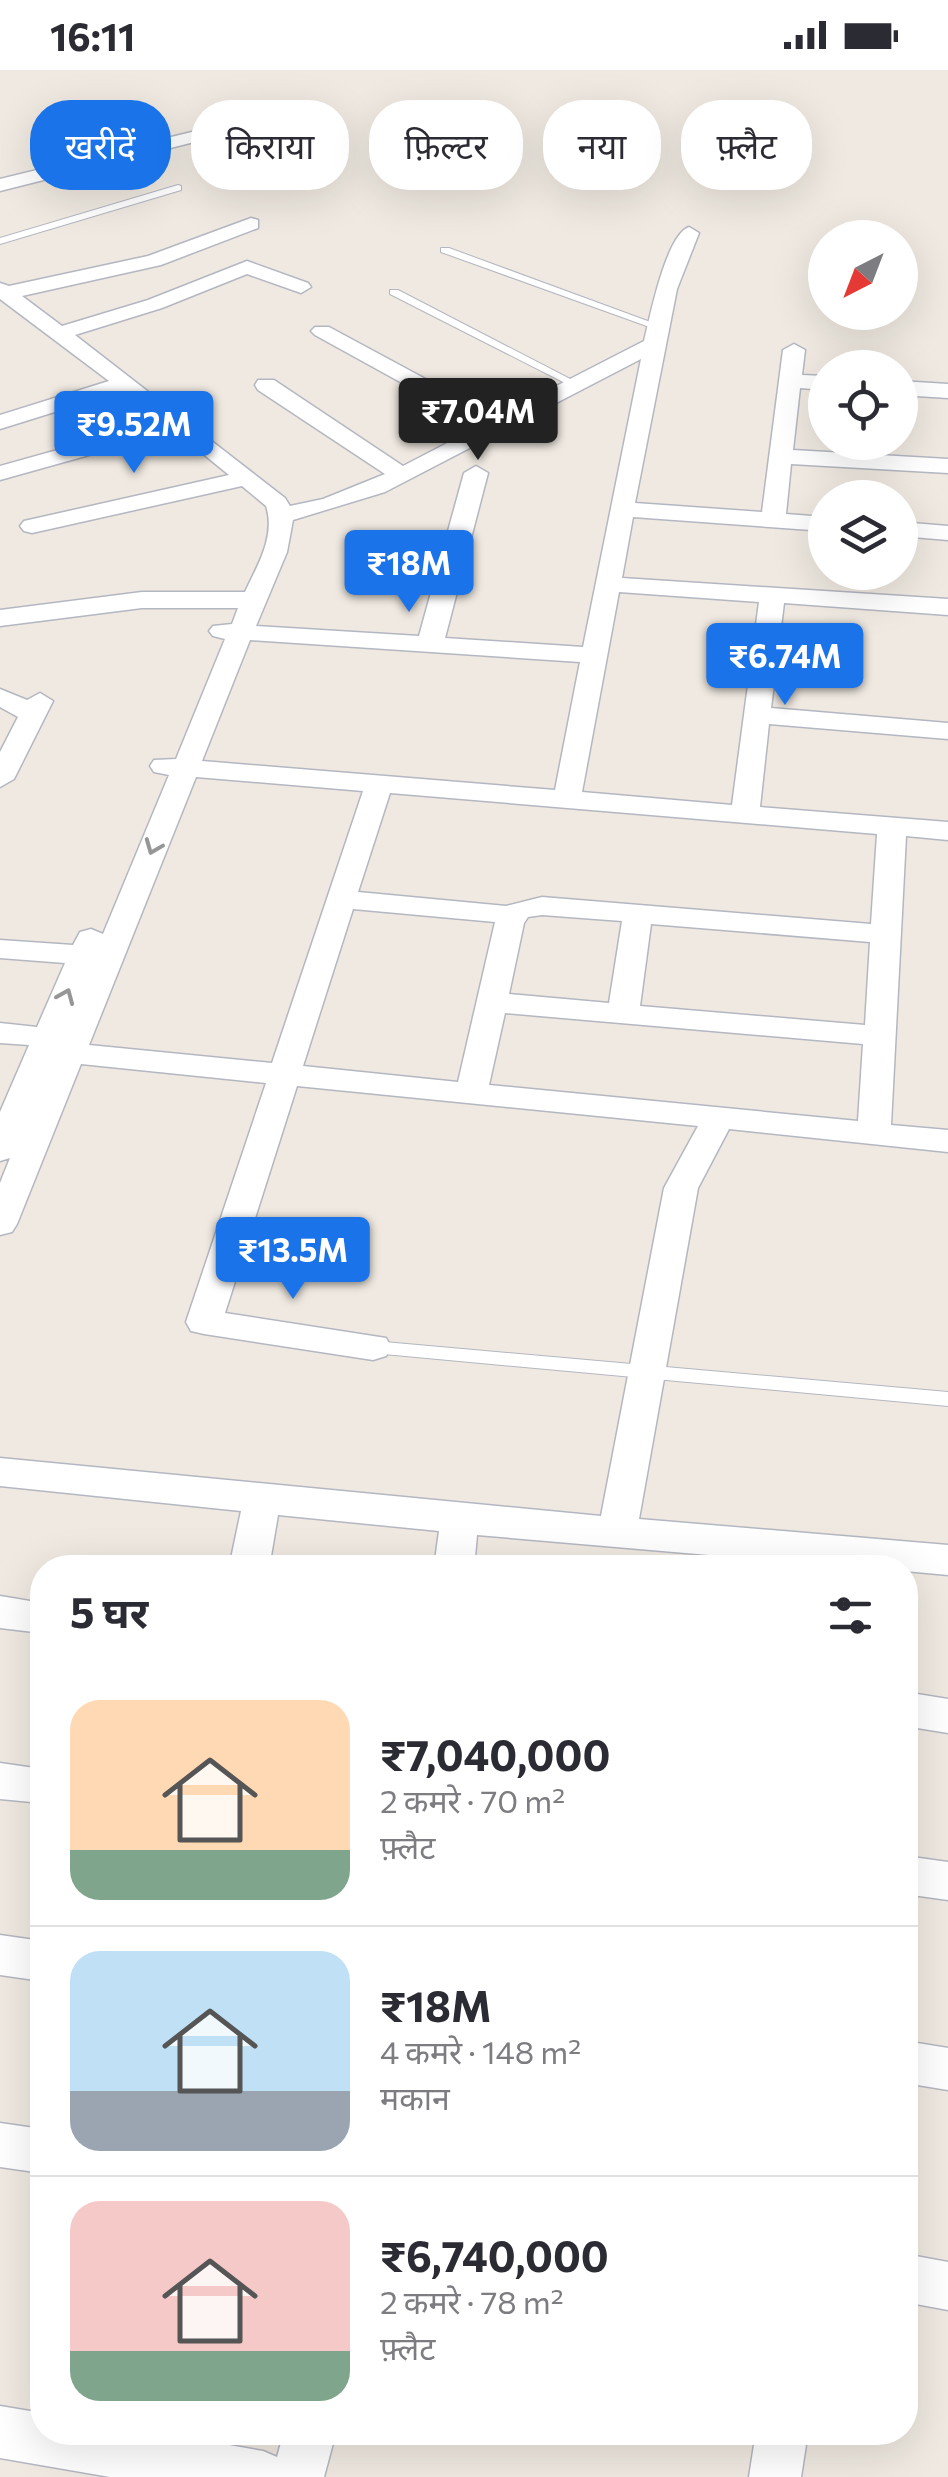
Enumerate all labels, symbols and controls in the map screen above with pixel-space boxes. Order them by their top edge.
text: 16:11 [50,12,135,59]
chip: खरीदें [30,100,171,190]
chip: किराया [191,100,349,190]
chip: फ़िल्टर [369,100,523,190]
chip: नया [543,100,661,190]
chip: फ़्लैट [681,100,812,190]
north arrow [808,220,918,330]
map controls [808,220,918,590]
button: locate [808,350,918,460]
pin: ₹7.04M [397,378,559,463]
text: ₹7.04M [421,390,535,430]
pin: ₹9.52M [53,391,215,476]
text: ₹9.52M [76,403,192,443]
button: layers [808,480,918,590]
pin: ₹18M [350,530,468,615]
text: ₹18M [367,542,451,582]
pin: ₹6.74M [704,623,866,708]
text: ₹6.74M [728,635,842,675]
one-way arrow [145,837,165,855]
one-way arrow [54,988,74,1006]
pin: ₹13.5M [212,1217,374,1302]
text: ₹13.5M [238,1229,348,1269]
text: 5 घर [70,1585,148,1637]
icon: filters [823,1588,878,1643]
text: ₹7,040,000 [380,1728,610,1780]
icon: home [150,1740,270,1860]
text: 2 कमरे · 70 m² [380,1780,565,1820]
text: फ़्लैट [380,1826,435,1866]
text: ₹18M [380,1979,491,2031]
icon: home [150,1991,270,2111]
text: 4 कमरे · 148 m² [380,2031,581,2071]
text: मकान [380,2077,450,2117]
text: ₹6,740,000 [380,2229,609,2281]
icon: home [150,2241,270,2361]
text: 2 कमरे · 78 m² [380,2281,564,2321]
text: फ़्लैट [380,2327,435,2367]

